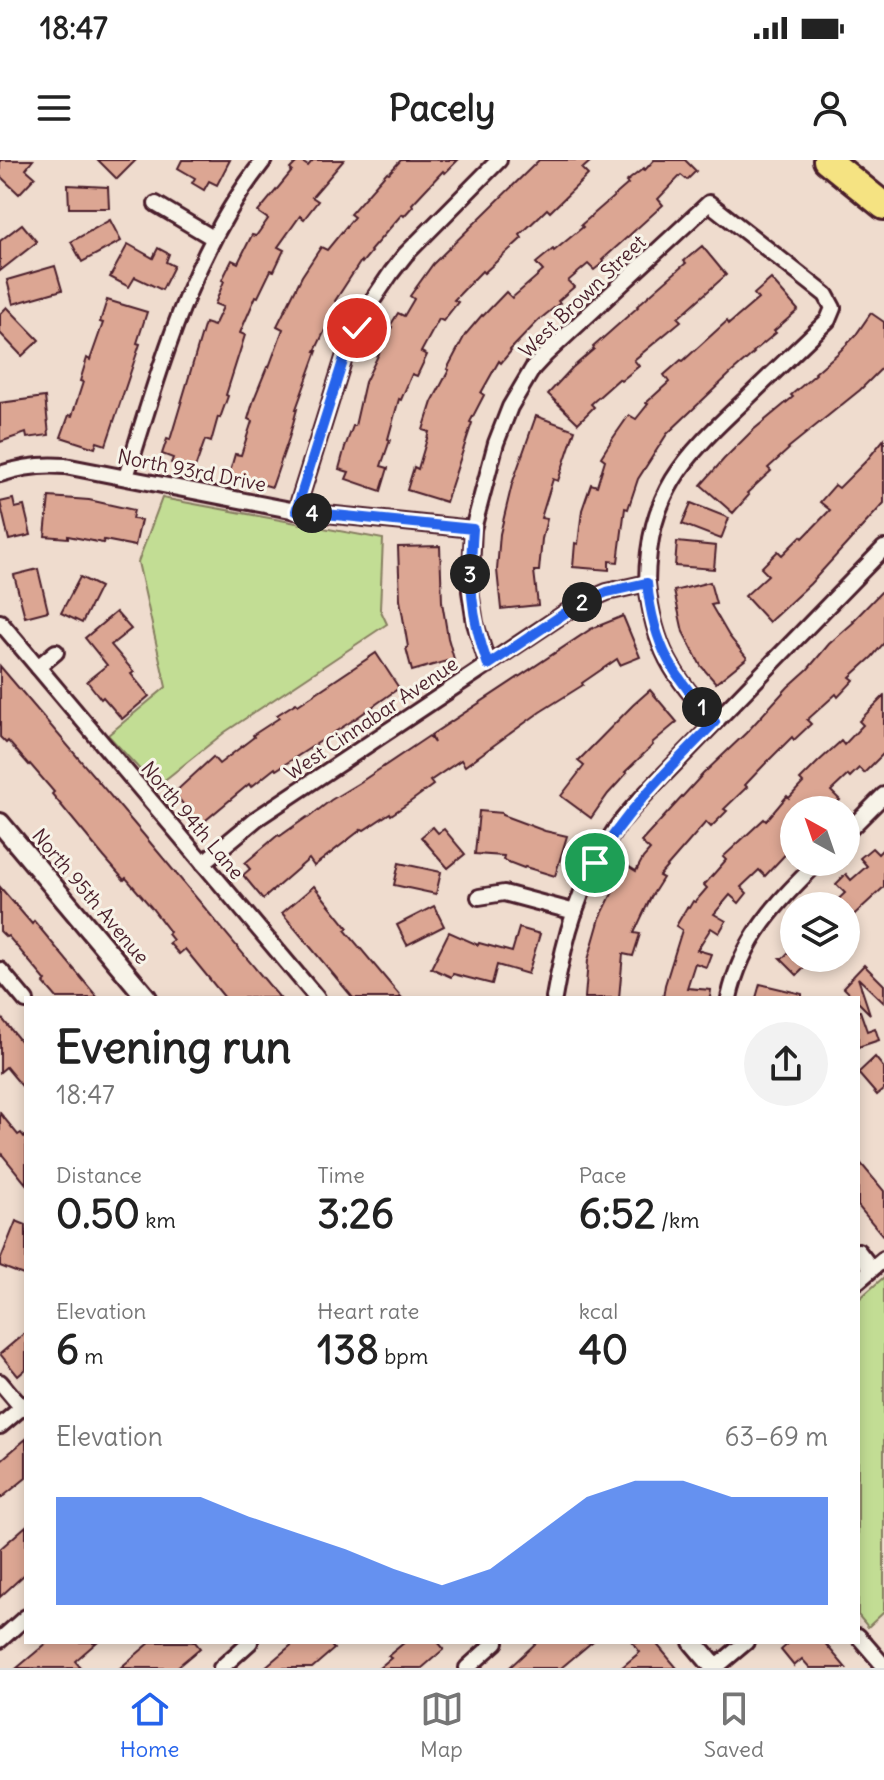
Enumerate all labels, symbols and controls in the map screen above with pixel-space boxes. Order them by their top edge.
text: 18:47 [40,9,108,47]
icon: menu [32,86,76,130]
text: Pacely [389,86,495,131]
icon: person [808,86,852,130]
street label: West Brown Street [513,229,651,363]
pin [323,294,391,362]
icon: check [335,306,379,350]
street label: North 93rd Drive [116,443,268,497]
pin: 4 [292,493,332,533]
text: 4 [306,499,318,527]
pin: 3 [450,554,490,594]
text: 3 [464,560,476,588]
pin: 2 [562,582,602,622]
text: 2 [576,588,588,616]
street label: West Cinnabar Avenue [280,651,462,785]
pin: 1 [682,687,722,727]
text: 1 [698,693,706,721]
street label: North 94th Lane [136,756,250,884]
north arrow [780,796,860,876]
map controls [780,796,860,972]
street label: North 95th Avenue [27,823,155,969]
pin [561,829,629,897]
icon: arrive [573,841,617,885]
button: layers [780,892,860,972]
text: Evening run [56,1020,291,1075]
button: share [744,1022,828,1106]
text: 18:47 [56,1078,115,1111]
text: Distance [56,1161,142,1189]
text: Time [317,1161,365,1189]
text: Pace [579,1161,626,1189]
text: 0.50 [56,1189,140,1239]
text: 3:26 [317,1189,394,1239]
text: 6:52 [579,1189,656,1239]
text: km [140,1206,176,1234]
text: /km [656,1206,699,1234]
text: Elevation [56,1297,146,1325]
text: Heart rate [317,1297,419,1325]
text: kcal [579,1297,618,1325]
text: 6 [56,1325,79,1375]
text: 138 [317,1325,379,1375]
text: 40 [579,1325,628,1375]
text: m [79,1342,104,1370]
text: bpm [379,1342,428,1370]
text: Elevation [56,1420,163,1453]
text: 63–69 m [725,1420,828,1453]
tab: Home [120,1687,179,1763]
tab: Map [420,1687,464,1763]
tab: Saved [704,1687,764,1763]

